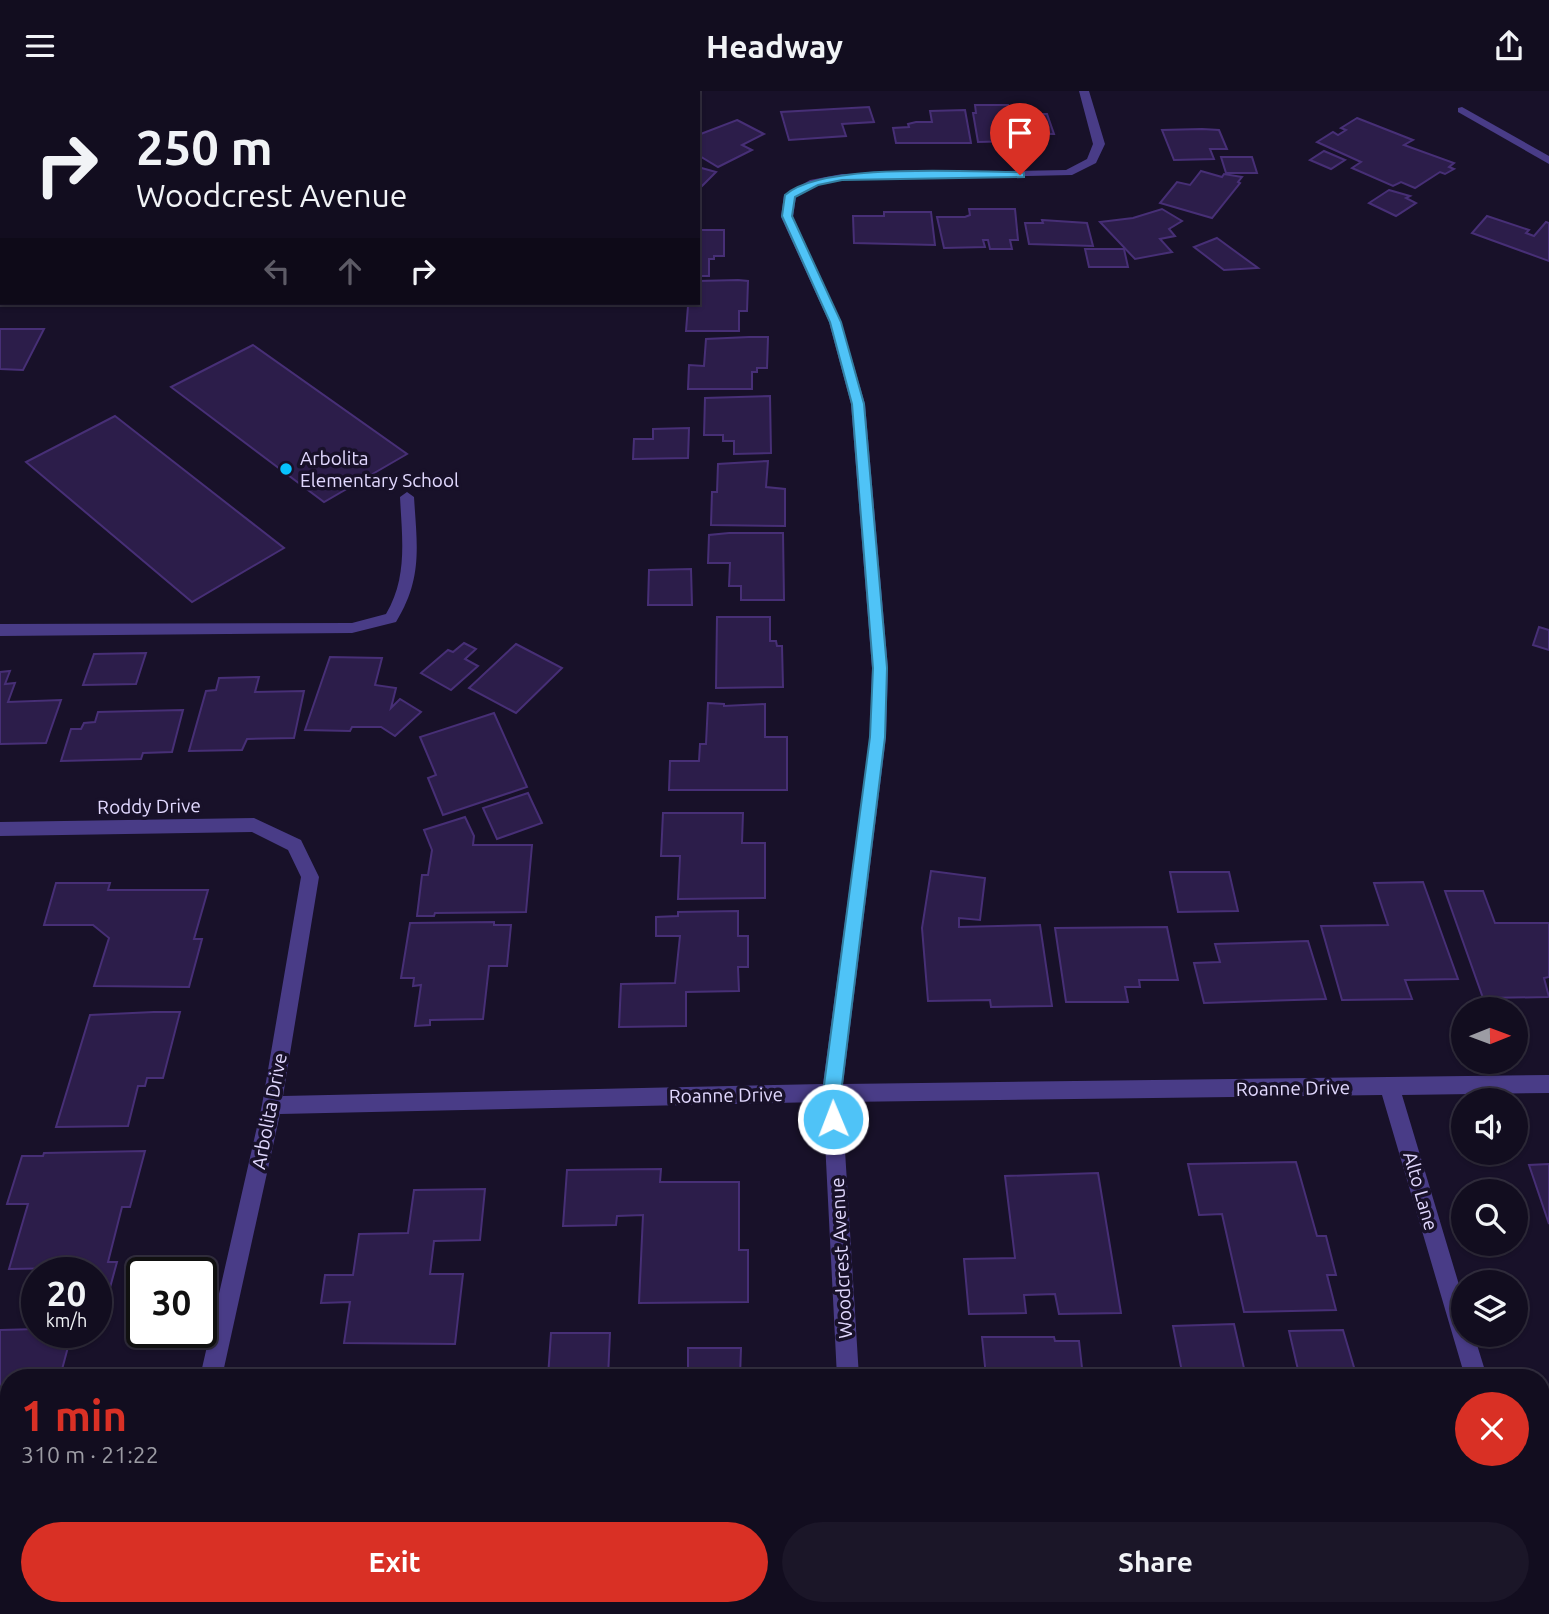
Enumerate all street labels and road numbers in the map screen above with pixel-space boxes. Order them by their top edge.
street label: Roddy Drive [97,794,201,818]
street label: Arbolita Drive [247,1051,291,1171]
street label: Roanne Drive [1236,1076,1350,1100]
street label: Roanne Drive [669,1083,783,1107]
street label: Alto Lane [1399,1149,1443,1233]
street label: Woodcrest Avenue [826,1177,856,1339]

